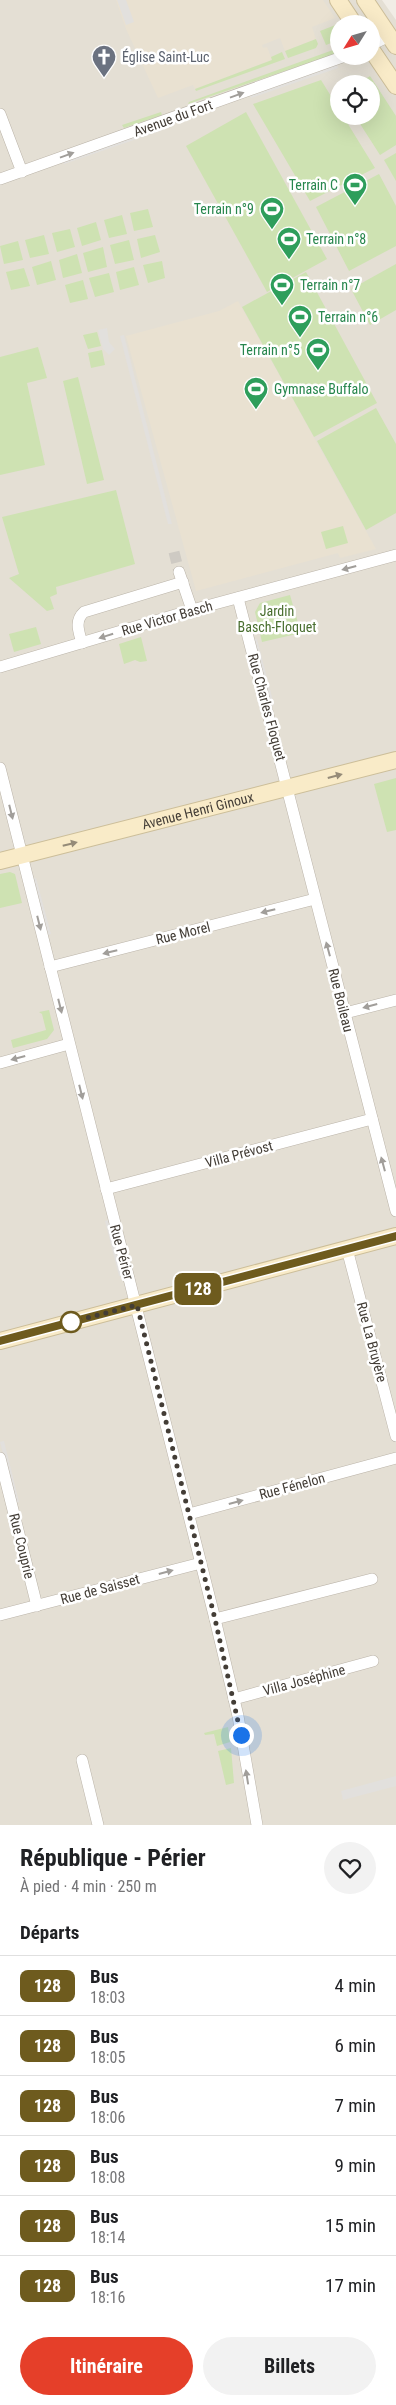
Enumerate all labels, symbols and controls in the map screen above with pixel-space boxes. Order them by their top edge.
north arrow [330,15,380,65]
map controls [330,15,380,125]
church icon: Église Saint-Luc [91,44,117,78]
place label: Église Saint-Luc [122,48,210,65]
button: locate [330,75,380,125]
one-way arrow [230,91,245,99]
street label: Avenue du Fort [131,96,215,140]
one-way arrow [60,151,75,158]
sports icon: Terrain C [342,172,368,206]
place label: Terrain C [289,177,338,193]
sports icon: Terrain n°9 [259,196,285,230]
place label: Terrain n°9 [194,201,254,217]
sports icon: Terrain n°8 [276,226,302,260]
place label: Terrain n°8 [306,231,366,247]
sports icon: Terrain n°7 [269,272,295,306]
place label: Terrain n°7 [300,277,360,293]
sports icon: Terrain n°6 [287,304,313,338]
place label: Terrain n°6 [318,309,378,325]
sports icon: Terrain n°5 [305,337,331,371]
place label: Terrain n°5 [240,342,300,358]
sports icon: Gymnase Buffalo [243,376,269,410]
place label: Gymnase Buffalo [274,381,369,397]
one-way arrow [341,564,356,572]
street label: Rue Victor Basch [120,597,214,639]
park label: Jardin Basch-Floquet [238,603,316,635]
one-way arrow [98,633,113,641]
street label: Rue Charles Floquet [245,652,289,762]
one-way arrow [327,772,342,780]
street label: Avenue Henri Ginoux [140,789,255,832]
one-way arrow [7,804,15,819]
one-way arrow [62,839,77,847]
one-way arrow [260,907,275,915]
one-way arrow [35,915,43,930]
street label: Rue Morel [154,919,212,947]
one-way arrow [324,941,332,956]
one-way arrow [103,948,118,956]
street label: Rue Boileau [325,966,357,1034]
one-way arrow [56,998,64,1013]
one-way arrow [363,1002,378,1010]
one-way arrow [10,1054,25,1062]
one-way arrow [77,1084,85,1099]
street label: Villa Prévost [203,1137,275,1171]
one-way arrow [379,1156,387,1171]
street label: Rue Périer [107,1223,137,1281]
line badge: 128 [169,1273,227,1305]
text: 128 [184,1278,212,1299]
street label: Rue La Bruyère [354,1300,390,1384]
unlabelled marker [60,1311,82,1333]
street label: Rue Fénelon [257,1470,327,1502]
one-way arrow [228,1497,243,1505]
street label: Rue Couprie [6,1512,38,1581]
one-way arrow [158,1568,173,1576]
street label: Rue de Saisset [59,1571,141,1607]
street label: Villa Joséphine [261,1661,347,1699]
your location [229,1723,254,1748]
one-way arrow [243,1769,251,1785]
button: heart [324,1842,376,1894]
text: République - Périer [20,1844,206,1872]
text: À pied · 4 min · 250 m [20,1877,157,1896]
text: Départs [20,1921,79,1944]
text: Bus [90,1965,119,1988]
text: 4 min [334,1974,376,1997]
text: 128 [34,1975,61,1996]
text: 18:03 [90,1988,125,2007]
text: Bus [90,2025,119,2048]
text: 6 min [334,2034,376,2057]
text: 128 [34,2035,61,2056]
text: 18:05 [90,2048,125,2067]
text: Bus [90,2085,119,2108]
text: 7 min [334,2094,376,2117]
text: 128 [34,2095,61,2116]
text: 18:06 [90,2108,125,2127]
text: Bus [90,2145,119,2168]
text: 9 min [334,2154,376,2177]
text: 128 [34,2155,61,2176]
text: 18:08 [90,2168,125,2187]
text: Bus [90,2205,119,2228]
text: 15 min [325,2214,376,2237]
text: 128 [34,2215,61,2236]
text: 18:14 [90,2228,125,2247]
text: Bus [90,2265,119,2288]
text: 17 min [325,2274,376,2297]
text: 128 [34,2275,61,2296]
text: 18:16 [90,2288,125,2307]
button: Itinéraire [20,2337,193,2395]
button: Billets [203,2337,376,2395]

